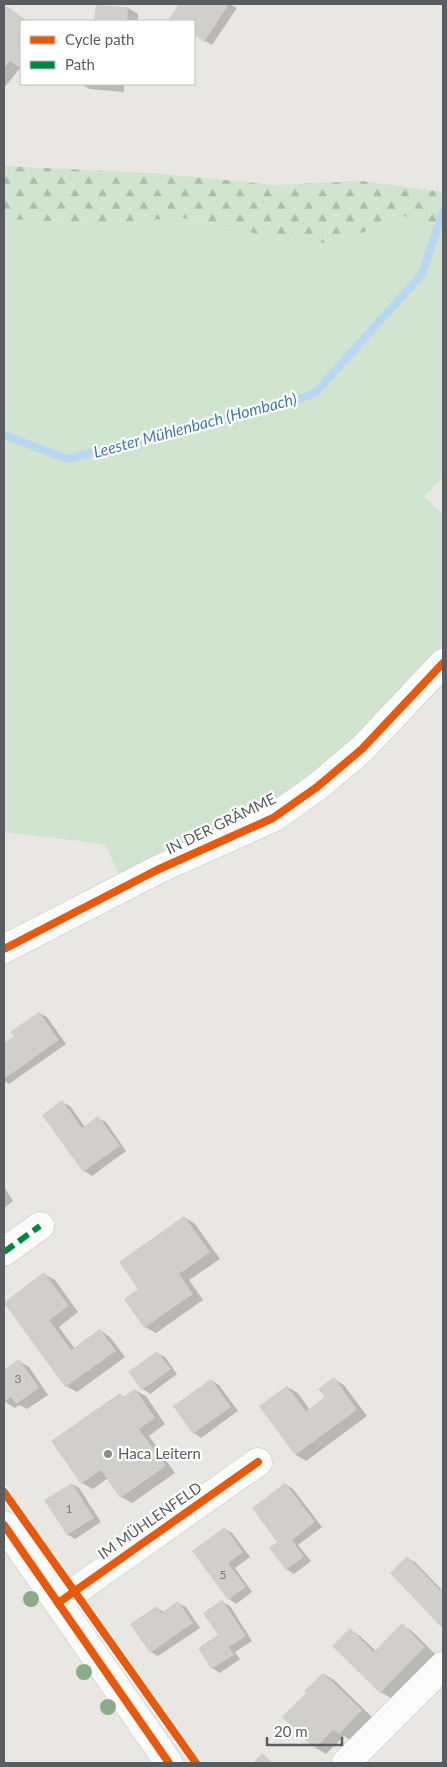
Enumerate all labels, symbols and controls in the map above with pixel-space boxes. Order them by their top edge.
legend [20,20,195,85]
text: Cycle path [65,30,134,48]
text: Path [65,55,95,73]
water label: Leester Mühlenbach (Hombach) [91,388,299,461]
street label: IN DER GRÄMME [163,789,278,857]
house number: 3 [15,1371,22,1386]
place label: Haca Leitern [118,1444,201,1462]
marker: Haca Leitern [102,1448,114,1460]
street label: IM MÜHLENFELD [94,1478,205,1563]
house number: 1 [66,1501,73,1516]
house number: 5 [220,1567,227,1582]
scale bar [267,1714,342,1746]
text: 20 m [274,1722,308,1740]

